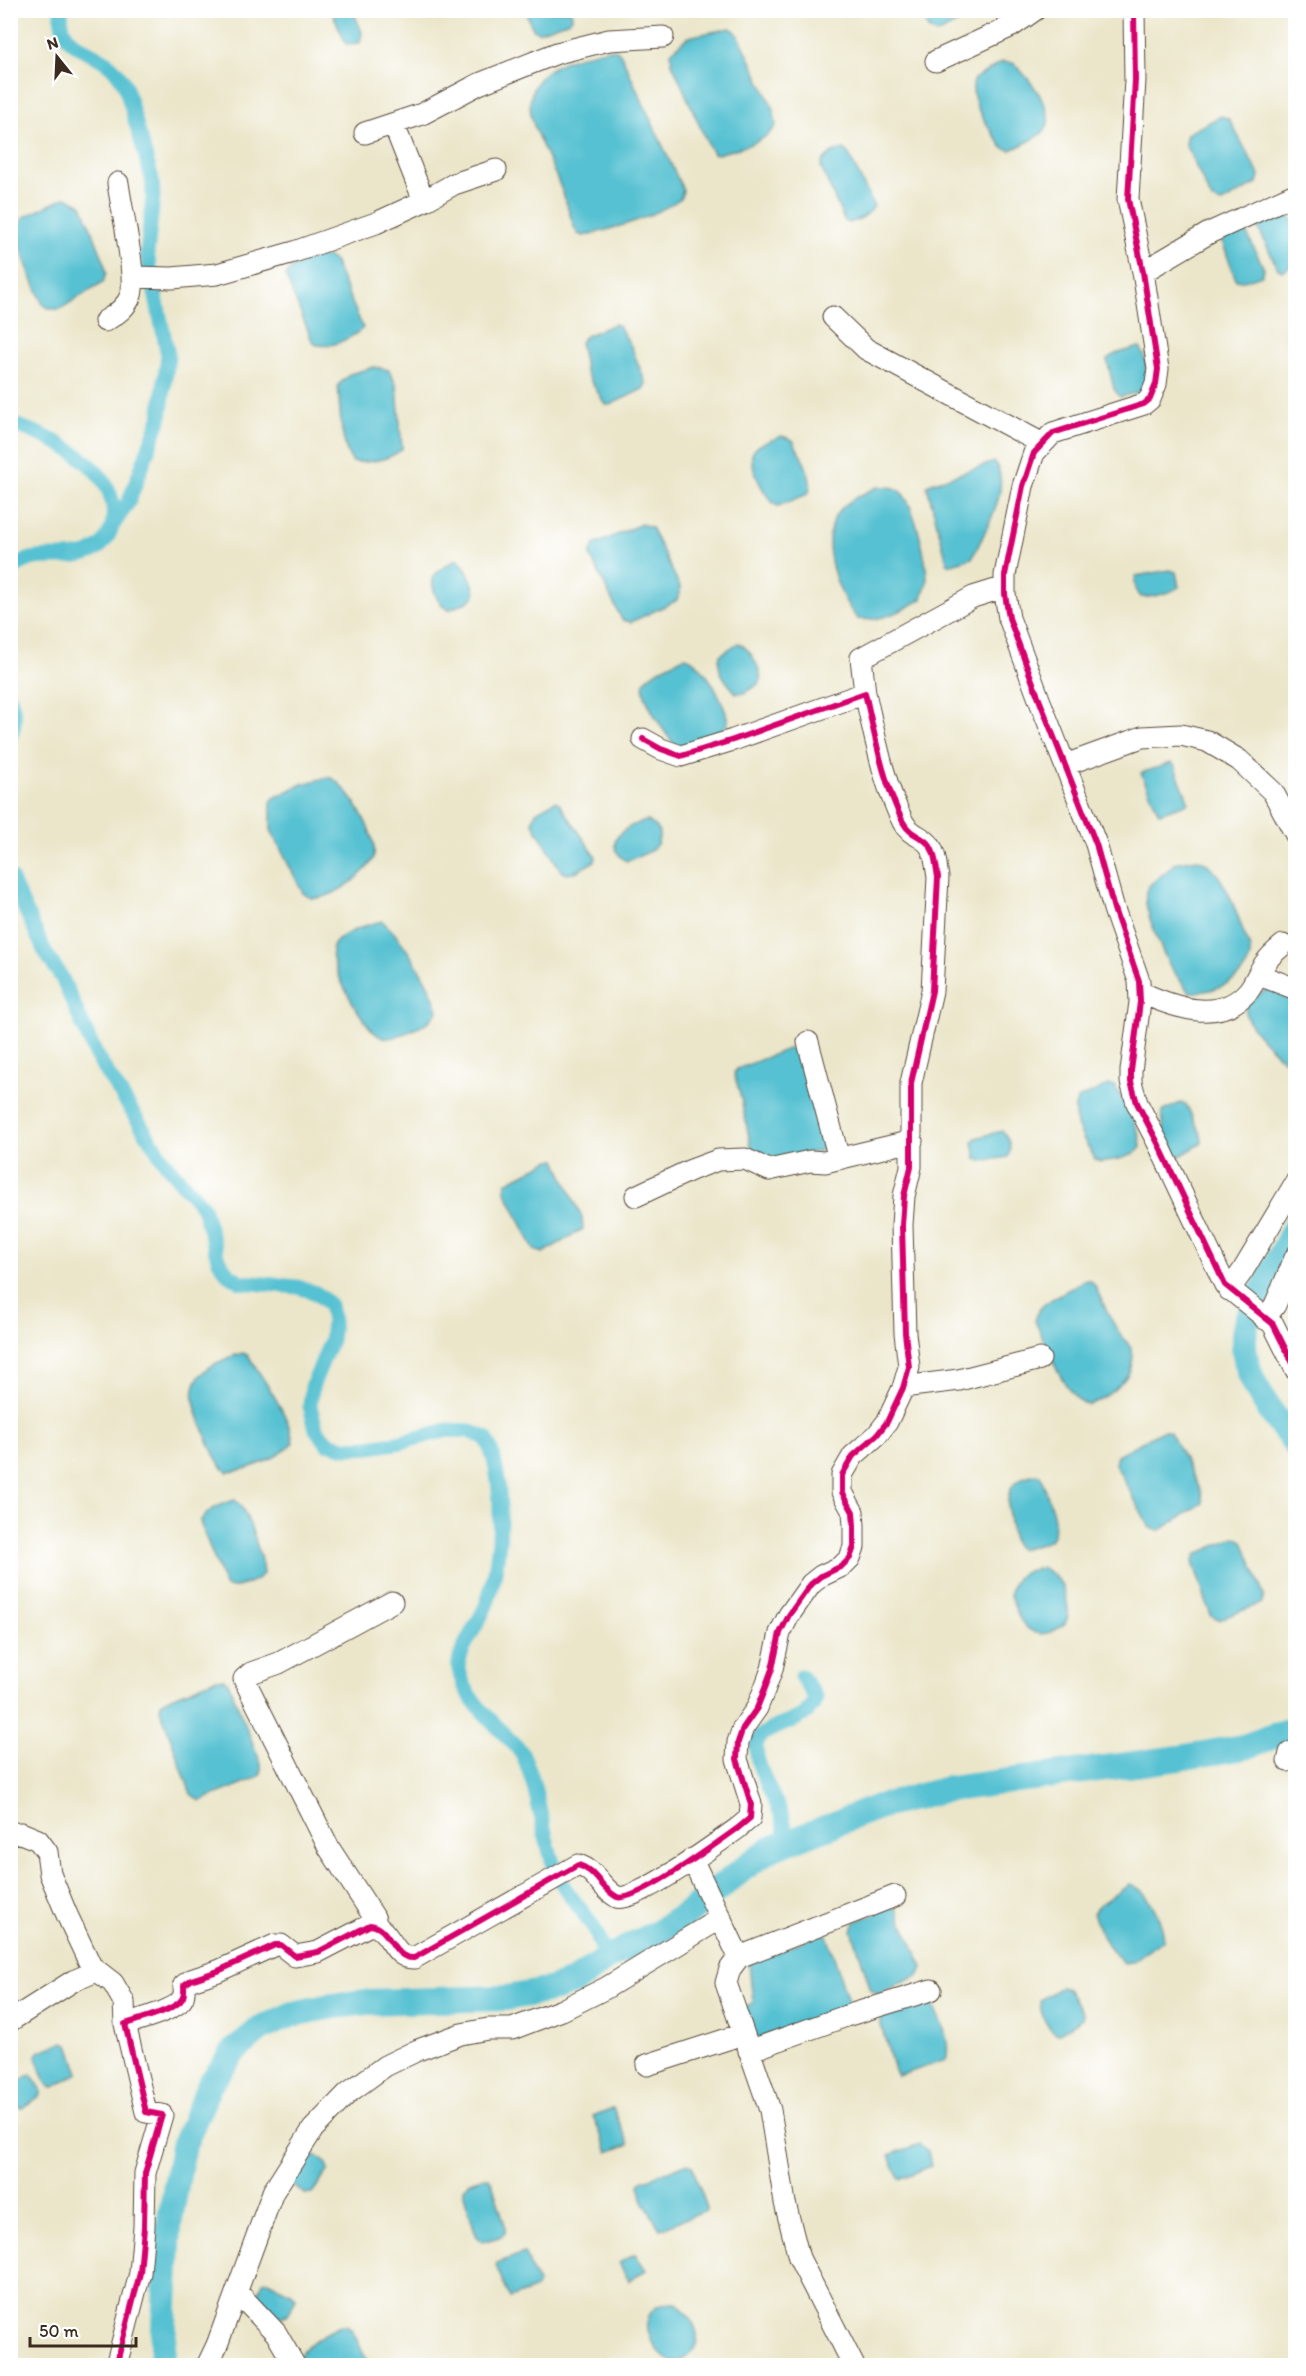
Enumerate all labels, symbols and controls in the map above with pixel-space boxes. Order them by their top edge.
north arrow [27,27,87,87]
text: N [44,33,61,54]
scale bar [30,2310,136,2348]
text: 50 m [39,2320,79,2342]

